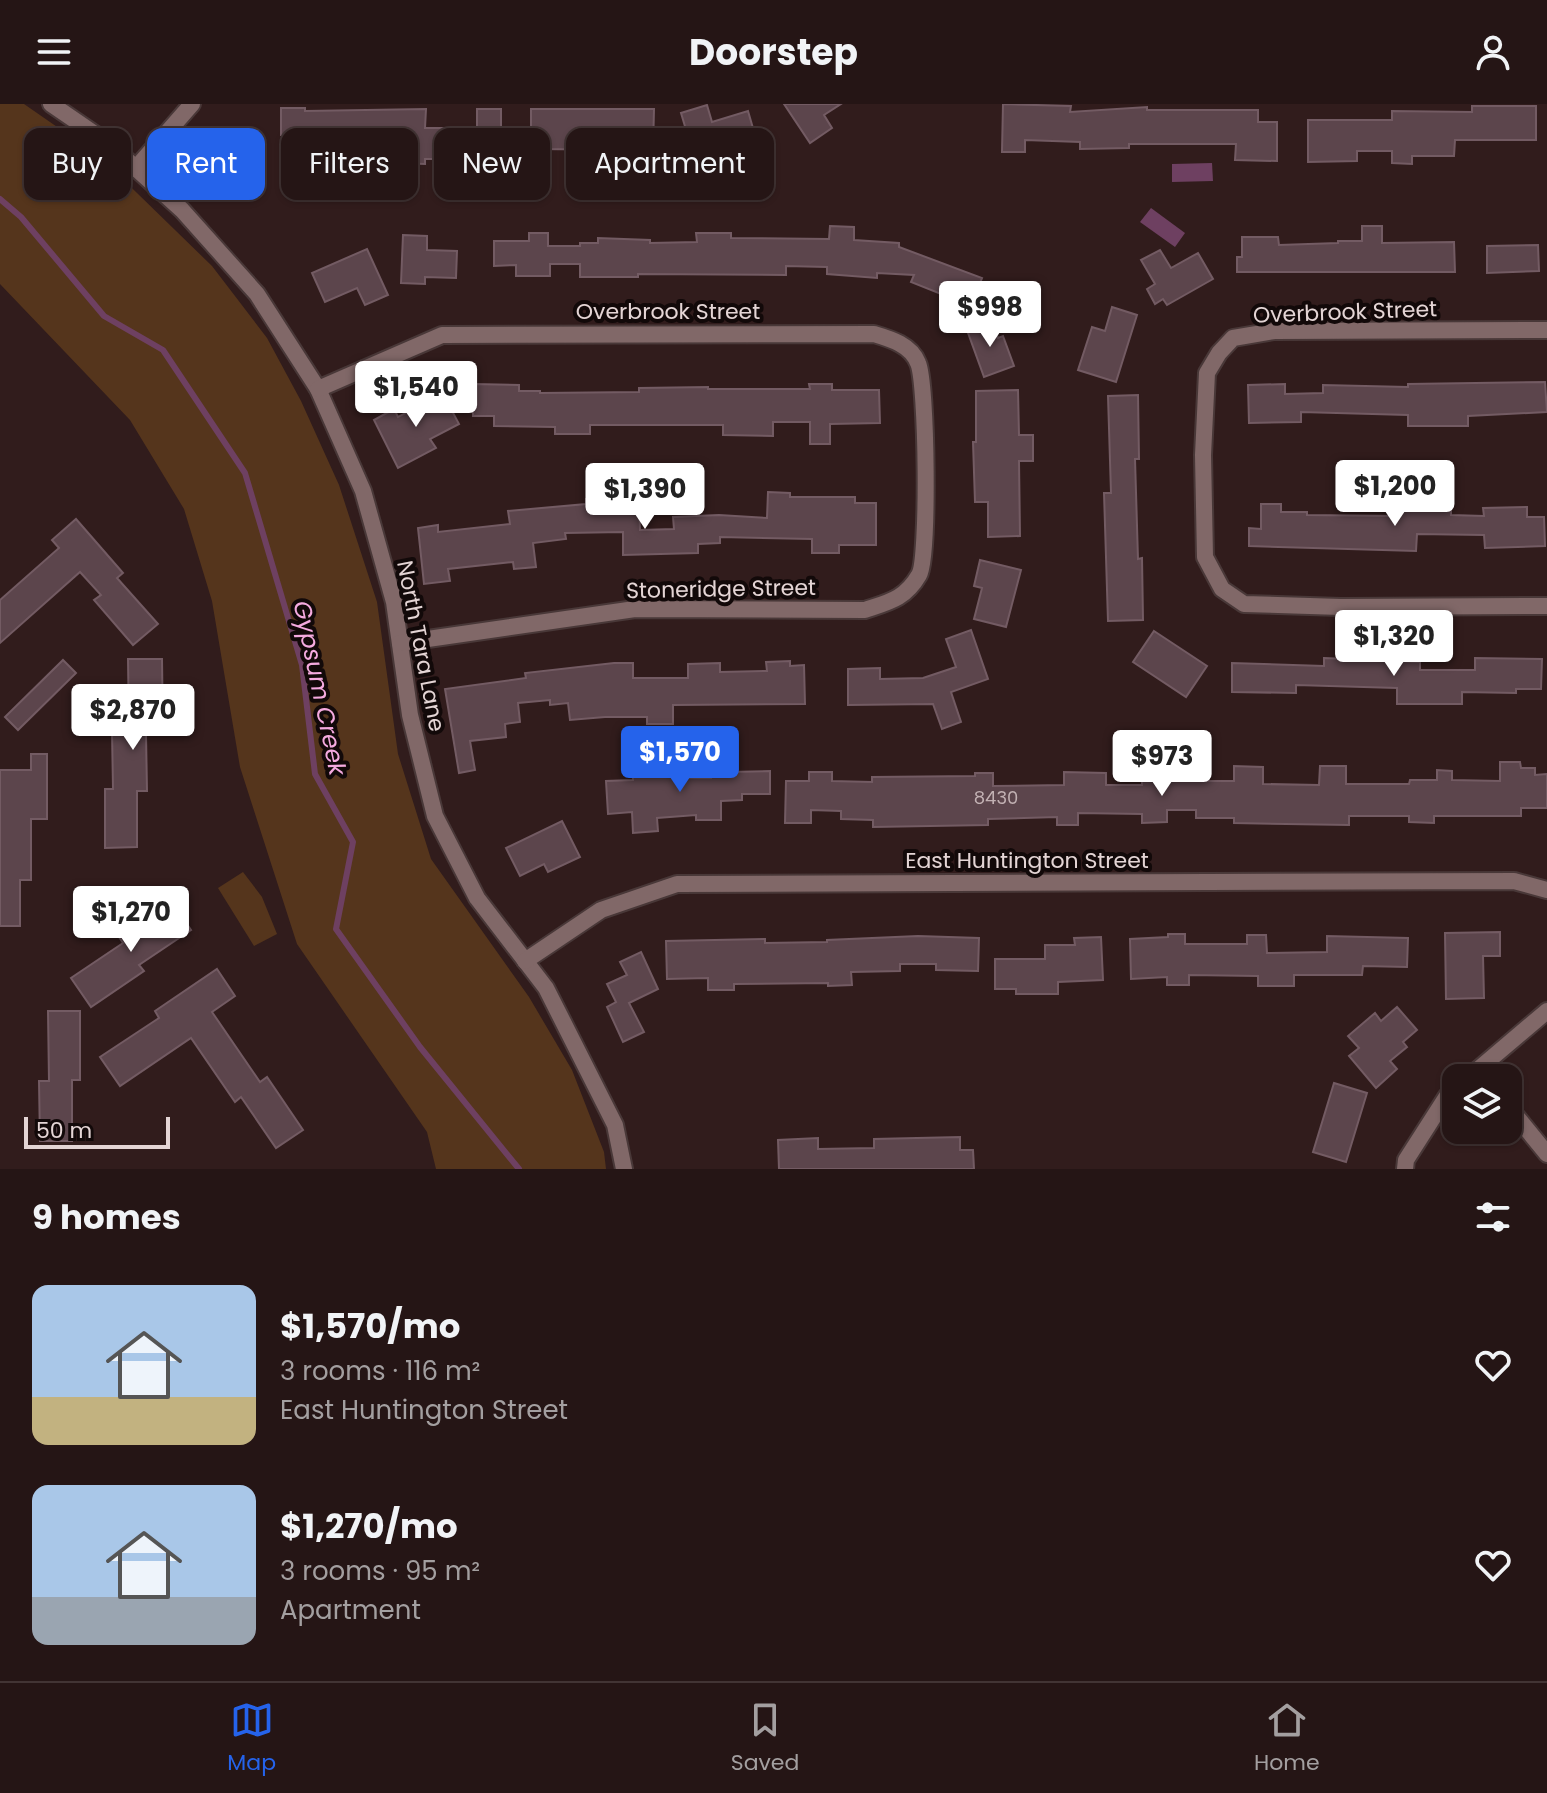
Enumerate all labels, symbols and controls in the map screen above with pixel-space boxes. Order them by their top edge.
text: Doorstep [689,27,858,78]
icon: menu [32,30,76,74]
icon: person [1471,30,1515,74]
chip: Buy [24,128,131,200]
chip: Rent [147,128,265,200]
chip: Filters [281,128,418,200]
chip: New [434,128,550,200]
chip: Apartment [566,128,774,200]
pin: $998 [943,281,1037,349]
text: $998 [957,289,1023,325]
street label: Overbrook Street [1252,293,1438,331]
street label: Overbrook Street [576,296,760,327]
pin: $1,540 [351,361,481,429]
text: $1,540 [373,369,459,405]
pin: $1,200 [1330,460,1460,528]
pin: $1,390 [580,463,710,531]
text: $1,200 [1353,468,1437,504]
text: $1,390 [603,471,687,507]
street label: North Tara Lane [389,558,453,734]
street label: Stoneridge Street [626,572,816,606]
water label: Gypsum Creek [285,598,355,780]
pin: $1,320 [1329,610,1459,678]
text: $1,320 [1353,618,1435,654]
pin: $2,870 [68,684,198,752]
text: $2,870 [89,692,177,728]
pin: $1,570 [615,726,745,794]
pin: $973 [1115,730,1209,798]
text: $1,570 [639,734,721,770]
text: $973 [1131,738,1193,774]
house number: 8430 [974,785,1018,810]
street label: East Huntington Street [905,845,1149,876]
pin: $1,270 [66,886,196,954]
text: $1,270 [91,894,171,930]
map controls [1442,1064,1522,1144]
button: layers [1442,1064,1522,1144]
scale bar [24,1113,170,1149]
text: 50 m [36,1115,92,1146]
text: 9 homes [32,1193,181,1241]
icon: filters [1471,1195,1515,1239]
text: $1,570/mo [280,1302,460,1350]
icon: home [96,1317,192,1413]
icon: heart [1471,1343,1515,1387]
text: 3 rooms · 116 m² [280,1353,480,1389]
text: East Huntington Street [280,1392,568,1428]
text: $1,270/mo [280,1502,458,1550]
icon: home [96,1517,192,1613]
icon: heart [1471,1543,1515,1587]
text: 3 rooms · 95 m² [280,1553,480,1589]
text: Apartment [280,1592,421,1628]
tab: Map [227,1698,276,1779]
tab: Saved [731,1698,799,1779]
tab: Home [1254,1698,1320,1779]

